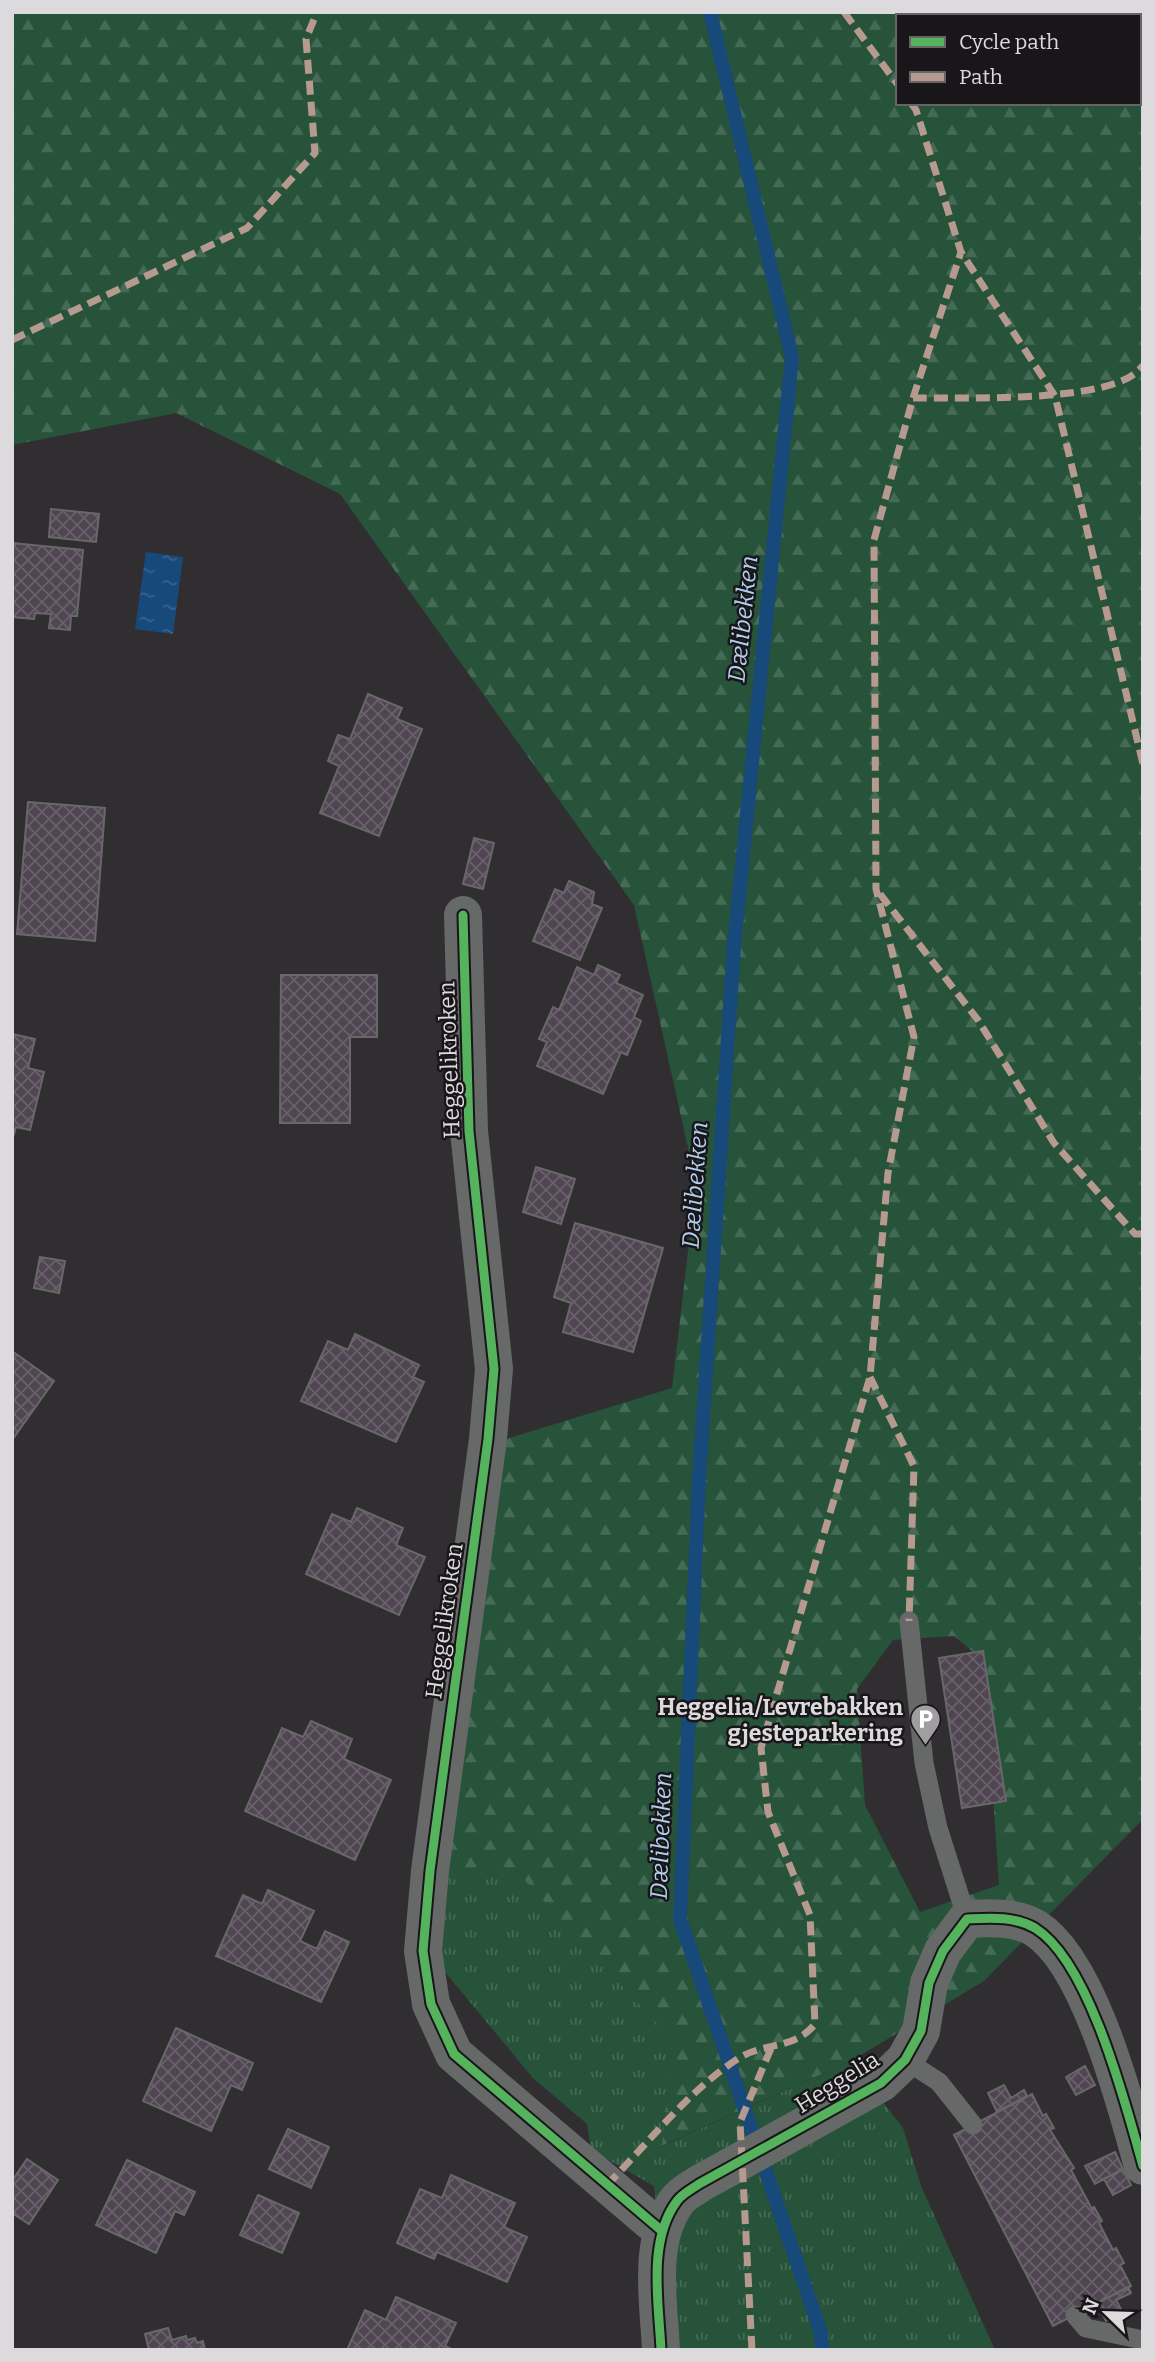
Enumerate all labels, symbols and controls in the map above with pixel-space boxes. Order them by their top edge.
legend [896,14,1141,105]
text: Cycle path [959,29,1059,55]
text: Path [959,64,1003,90]
water label: Dælibekken [722,554,764,684]
street label: Heggelikroken [432,981,466,1139]
water label: Dælibekken [677,1121,713,1249]
street label: Heggelikroken [419,1541,469,1701]
place label: Heggelia/Levrebakken gjesteparkering [658,1693,903,1747]
parking icon: Heggelia/Levrebakken gjesteparkering [909,1703,943,1747]
water label: Dælibekken [645,1772,677,1900]
street label: Heggelia [790,2045,885,2119]
north arrow [1071,2278,1141,2348]
text: N [1077,2295,1104,2318]

